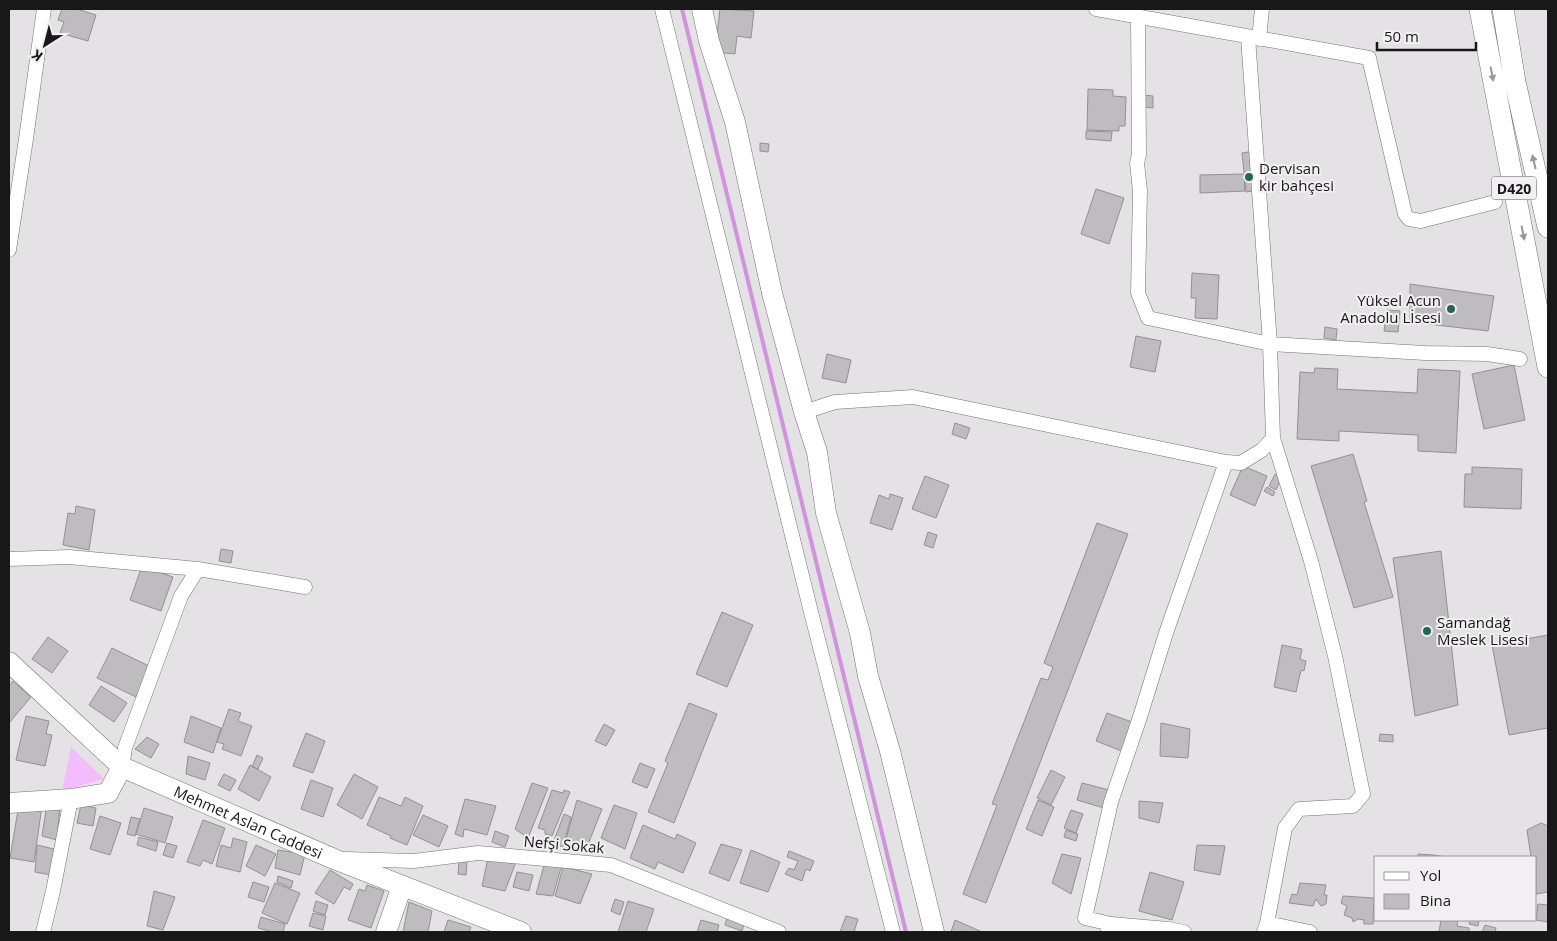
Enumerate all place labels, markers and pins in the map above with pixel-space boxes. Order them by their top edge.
place label: Dervisan kir bahçesi [1259,158,1334,195]
marker: Dervisan kir bahçesi [1243,171,1255,183]
place label: Yüksel Acun Anadolu Lİsesi [1340,290,1441,327]
marker: Yüksel Acun Anadolu Lİsesi [1445,303,1457,315]
place label: Samandağ Meslek Lisesi [1437,612,1528,649]
marker: Samandağ Meslek Lisesi [1421,625,1433,637]

